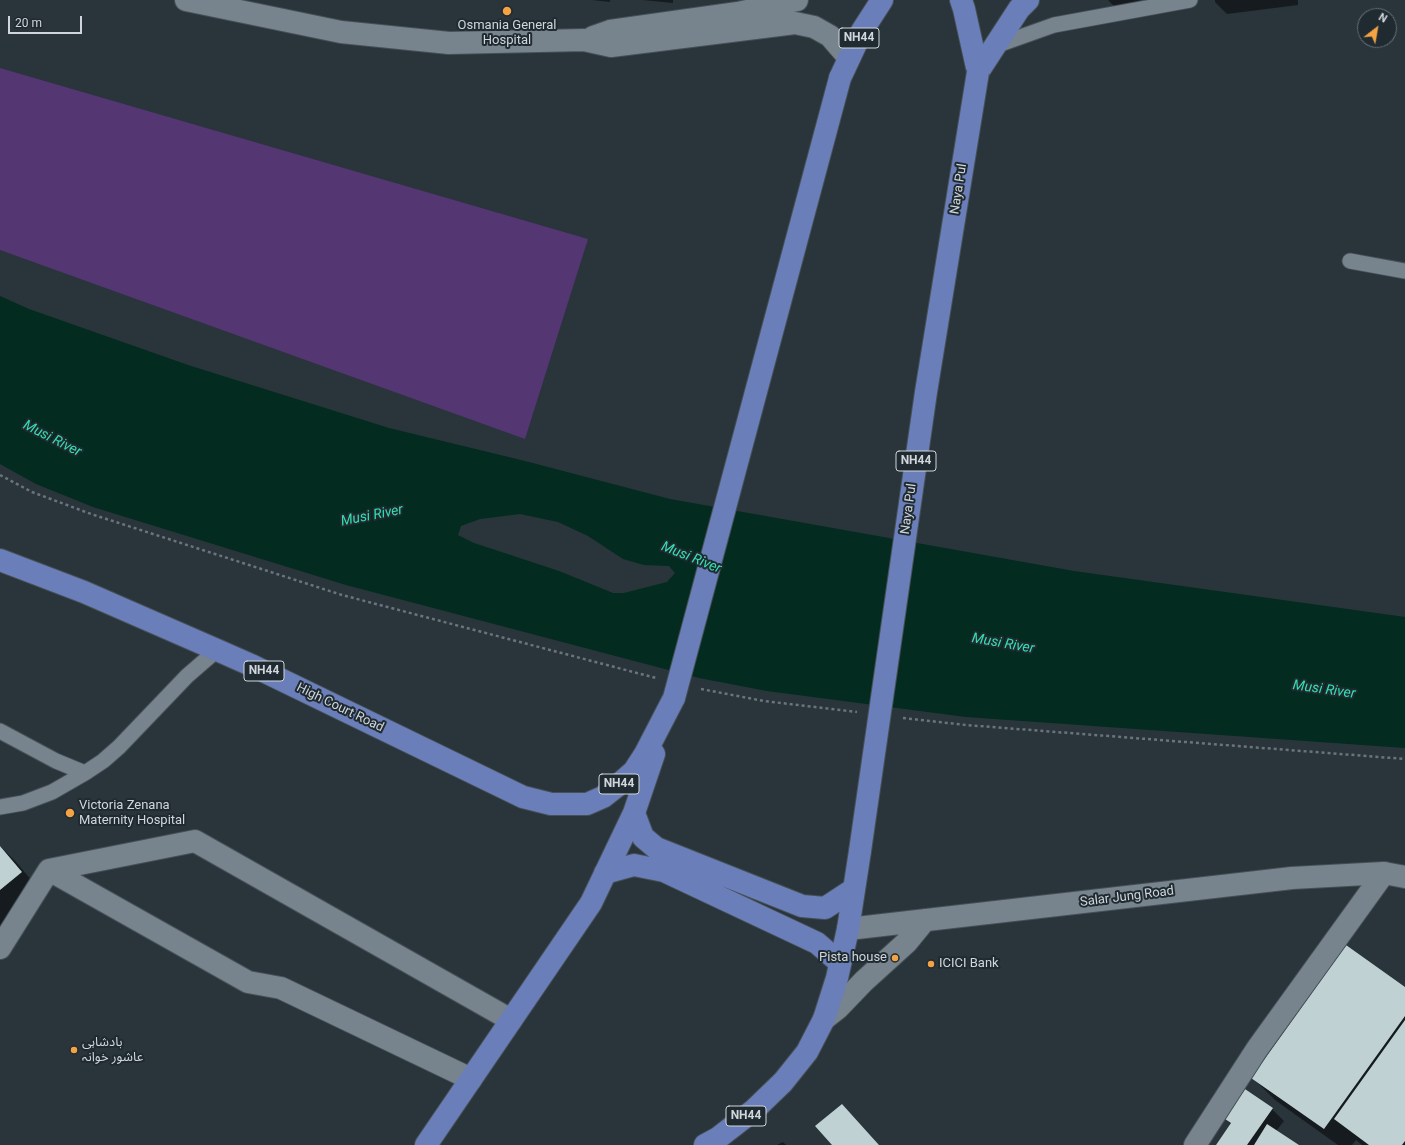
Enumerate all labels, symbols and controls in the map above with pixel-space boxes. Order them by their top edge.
marker: Osmania General Hospital [501,5,513,17]
scale bar [10,8,84,34]
north arrow [1357,8,1397,48]
text: N [1376,11,1390,26]
text: 20 m [15,16,42,30]
place label: Osmania General Hospital [458,18,556,49]
road number: NH44 [839,28,879,48]
street label: Naya Pul [947,163,971,215]
water label: Musi River [20,417,84,461]
road number: NH44 [896,451,936,471]
street label: Naya Pul [898,483,920,535]
water label: Musi River [339,502,405,530]
water label: Musi River [659,538,723,578]
water label: Musi River [970,630,1036,658]
road number: NH44 [244,661,284,681]
water label: Musi River [1292,677,1356,703]
street label: High Court Road [294,680,386,736]
road number: NH44 [599,774,639,794]
place label: Victoria Zenana Maternity Hospital [79,798,185,829]
marker: Victoria Zenana Maternity Hospital [64,807,76,819]
street label: Salar Jung Road [1079,883,1175,911]
place label: Pista house [819,950,887,966]
marker: Pista house [890,953,900,963]
place label: ICICI Bank [939,956,999,972]
marker: ICICI Bank [926,959,936,969]
place label: بادشاہی عاشور خوانہ [82,1035,143,1066]
marker: بادشاہی عاشور خوانہ [69,1045,79,1055]
road number: NH44 [726,1106,766,1126]

